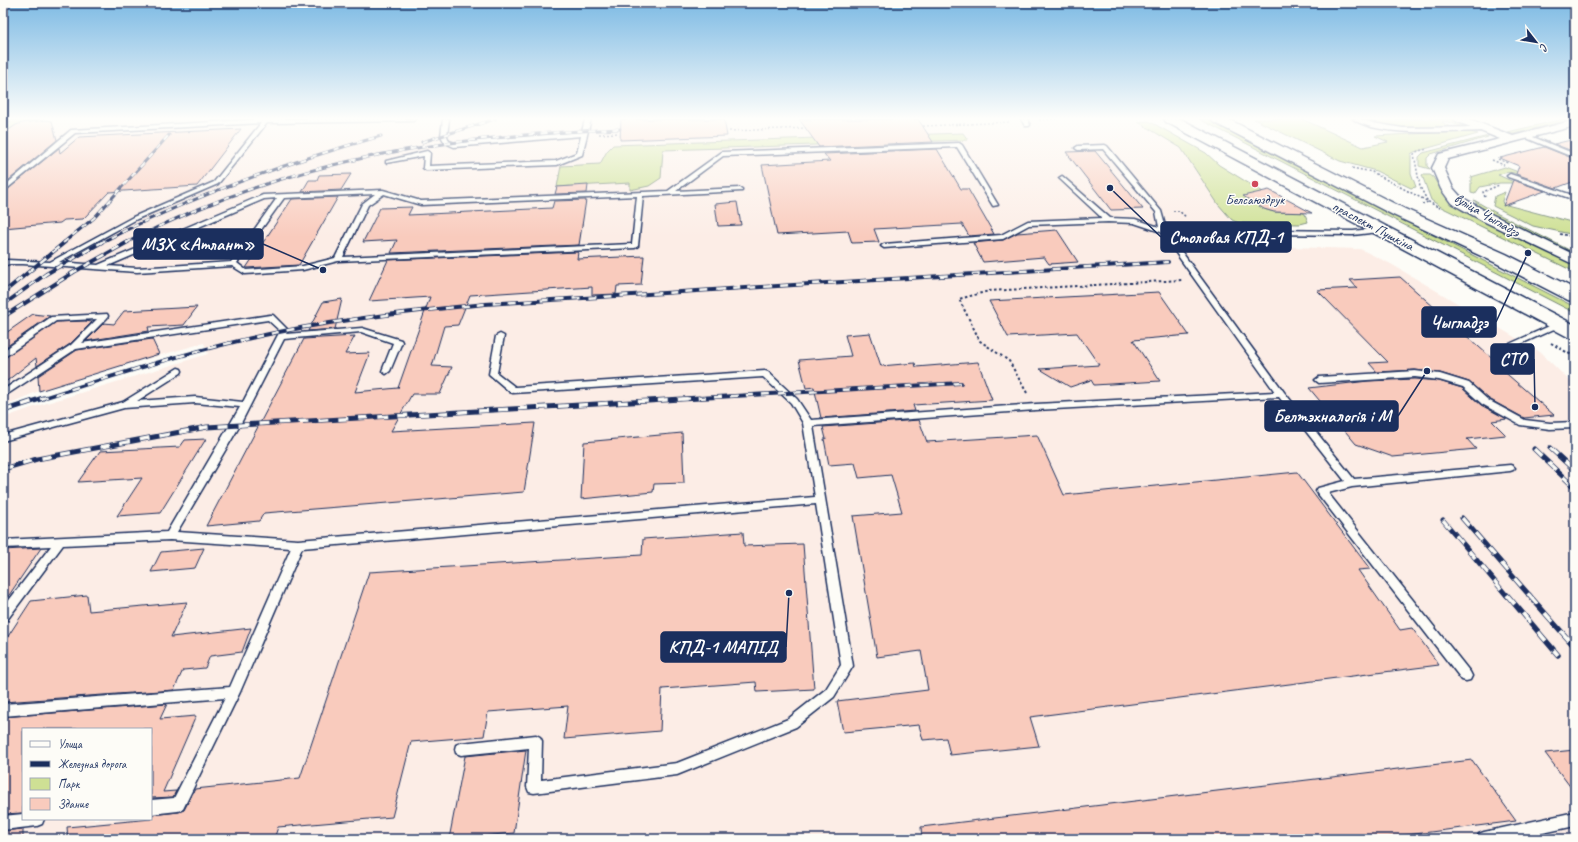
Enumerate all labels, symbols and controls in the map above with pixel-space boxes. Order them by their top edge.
north arrow [1516,22,1556,62]
text: С [1536,41,1552,54]
marker: Белсаюздрук [1250,179,1260,189]
street label: вуліца Чыгладзэ [1451,189,1523,241]
place label: Белсаюздрук [1226,191,1285,208]
street label: праспект Пушкіна [1329,197,1417,255]
callout: Столовая КПД-1 [1161,222,1291,252]
text: Столовая КПД-1 [1169,226,1285,248]
callout: МЗХ «Атлант» [134,229,263,259]
text: МЗХ «Атлант» [141,233,255,255]
callout: Чыгладзэ [1422,307,1496,337]
text: Чыгладзэ [1430,311,1489,334]
callout: СТО [1491,344,1534,374]
text: СТО [1500,348,1529,370]
callout: Белтэхналогія і М [1265,401,1398,431]
text: Белтэхналогія і М [1273,405,1394,427]
callout: КПД-1 МАПІД [661,632,786,662]
text: КПД-1 МАПІД [668,636,779,658]
legend [22,728,152,820]
text: Улица [58,736,83,752]
text: Железная дорога [58,756,127,772]
text: Парк [58,776,81,792]
text: Здание [58,796,89,812]

